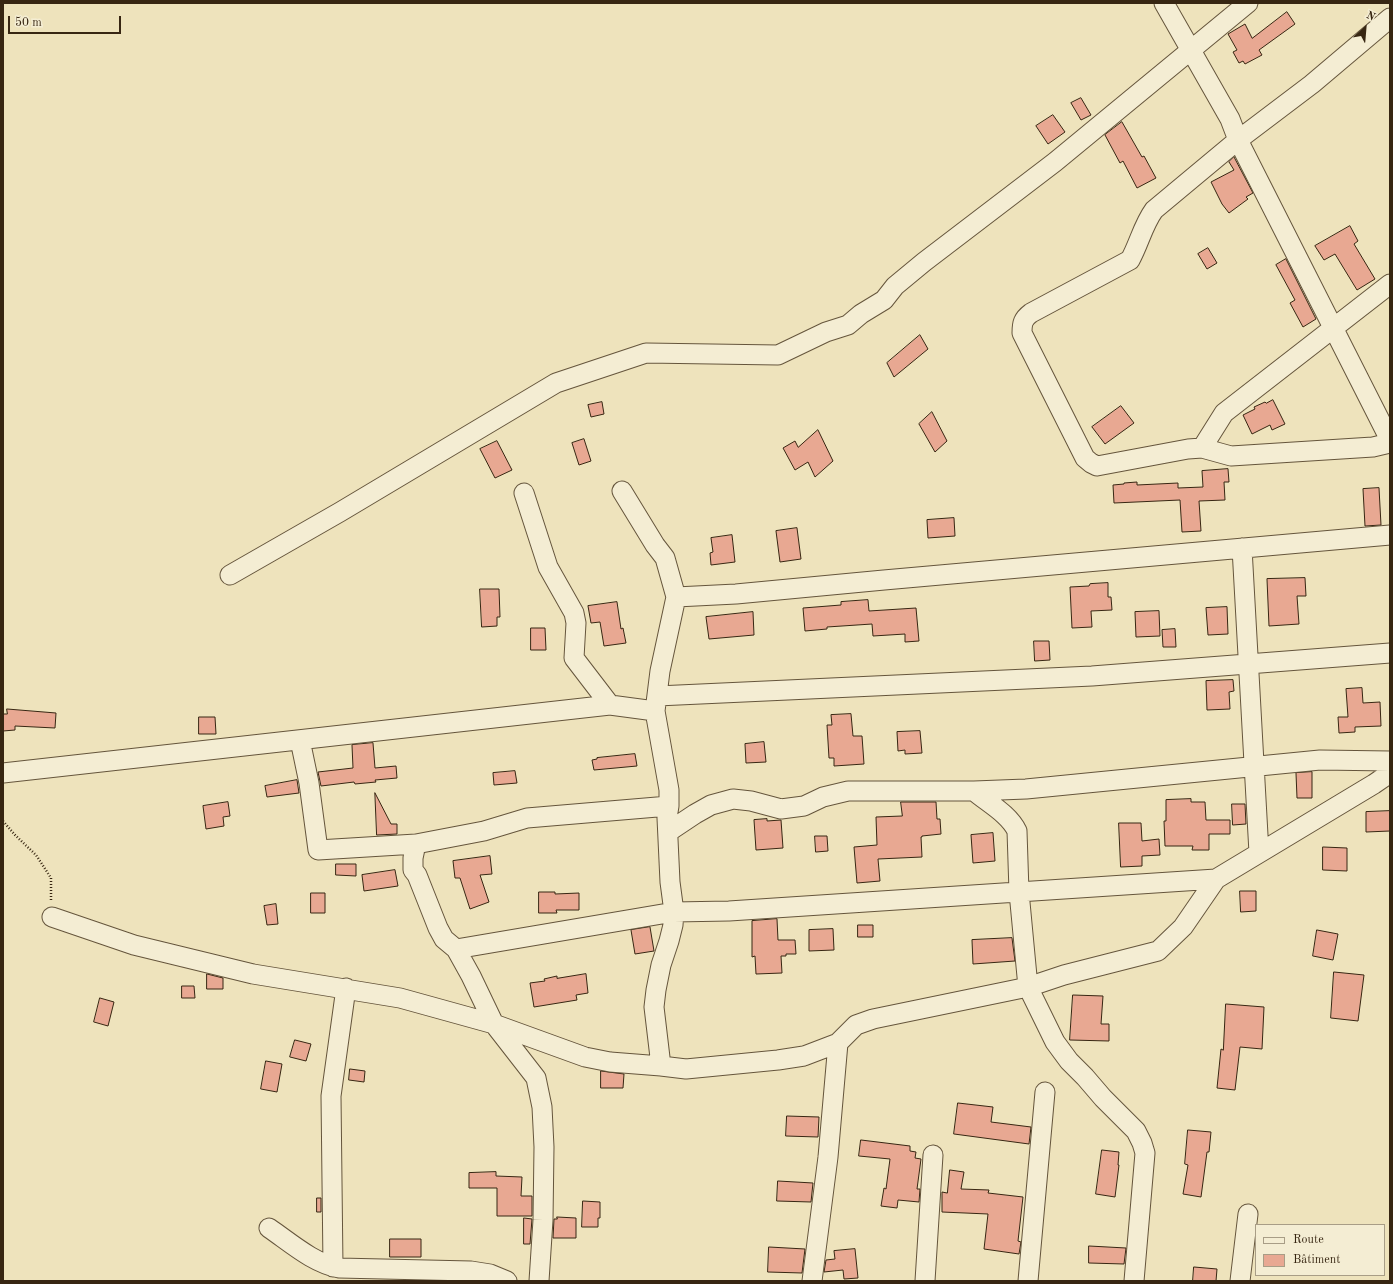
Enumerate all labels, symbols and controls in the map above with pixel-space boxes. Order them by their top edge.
scale bar [10,8,123,34]
north arrow [1345,8,1385,48]
text: N [1364,10,1377,24]
text: 50 m [15,17,42,29]
legend [1255,1224,1385,1276]
text: Route [1293,1234,1324,1246]
text: Bâtiment [1293,1254,1340,1266]

